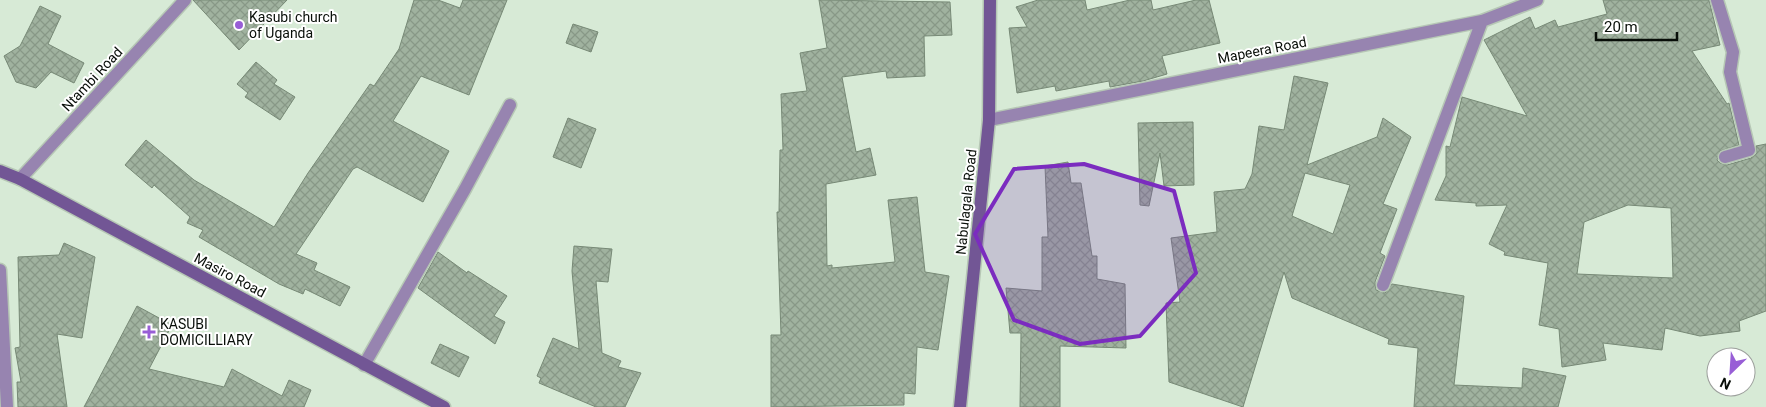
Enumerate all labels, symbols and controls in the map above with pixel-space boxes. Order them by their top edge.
place label: Kasubi church of Uganda [249,9,338,41]
scale bar [1596,10,1677,42]
text: 20 m [1604,18,1638,36]
marker: Kasubi church of Uganda [233,19,245,31]
street label: Mapeera Road [1216,34,1308,66]
street label: Ntambi Road [58,44,126,114]
street label: Nabulagala Road [952,148,980,256]
street label: Masiro Road [192,249,268,301]
place label: KASUBI DOMICILLIARY [160,316,253,348]
marker: KASUBI DOMICILLIARY [142,325,156,339]
north arrow [1706,347,1756,397]
text: N [1718,374,1733,393]

